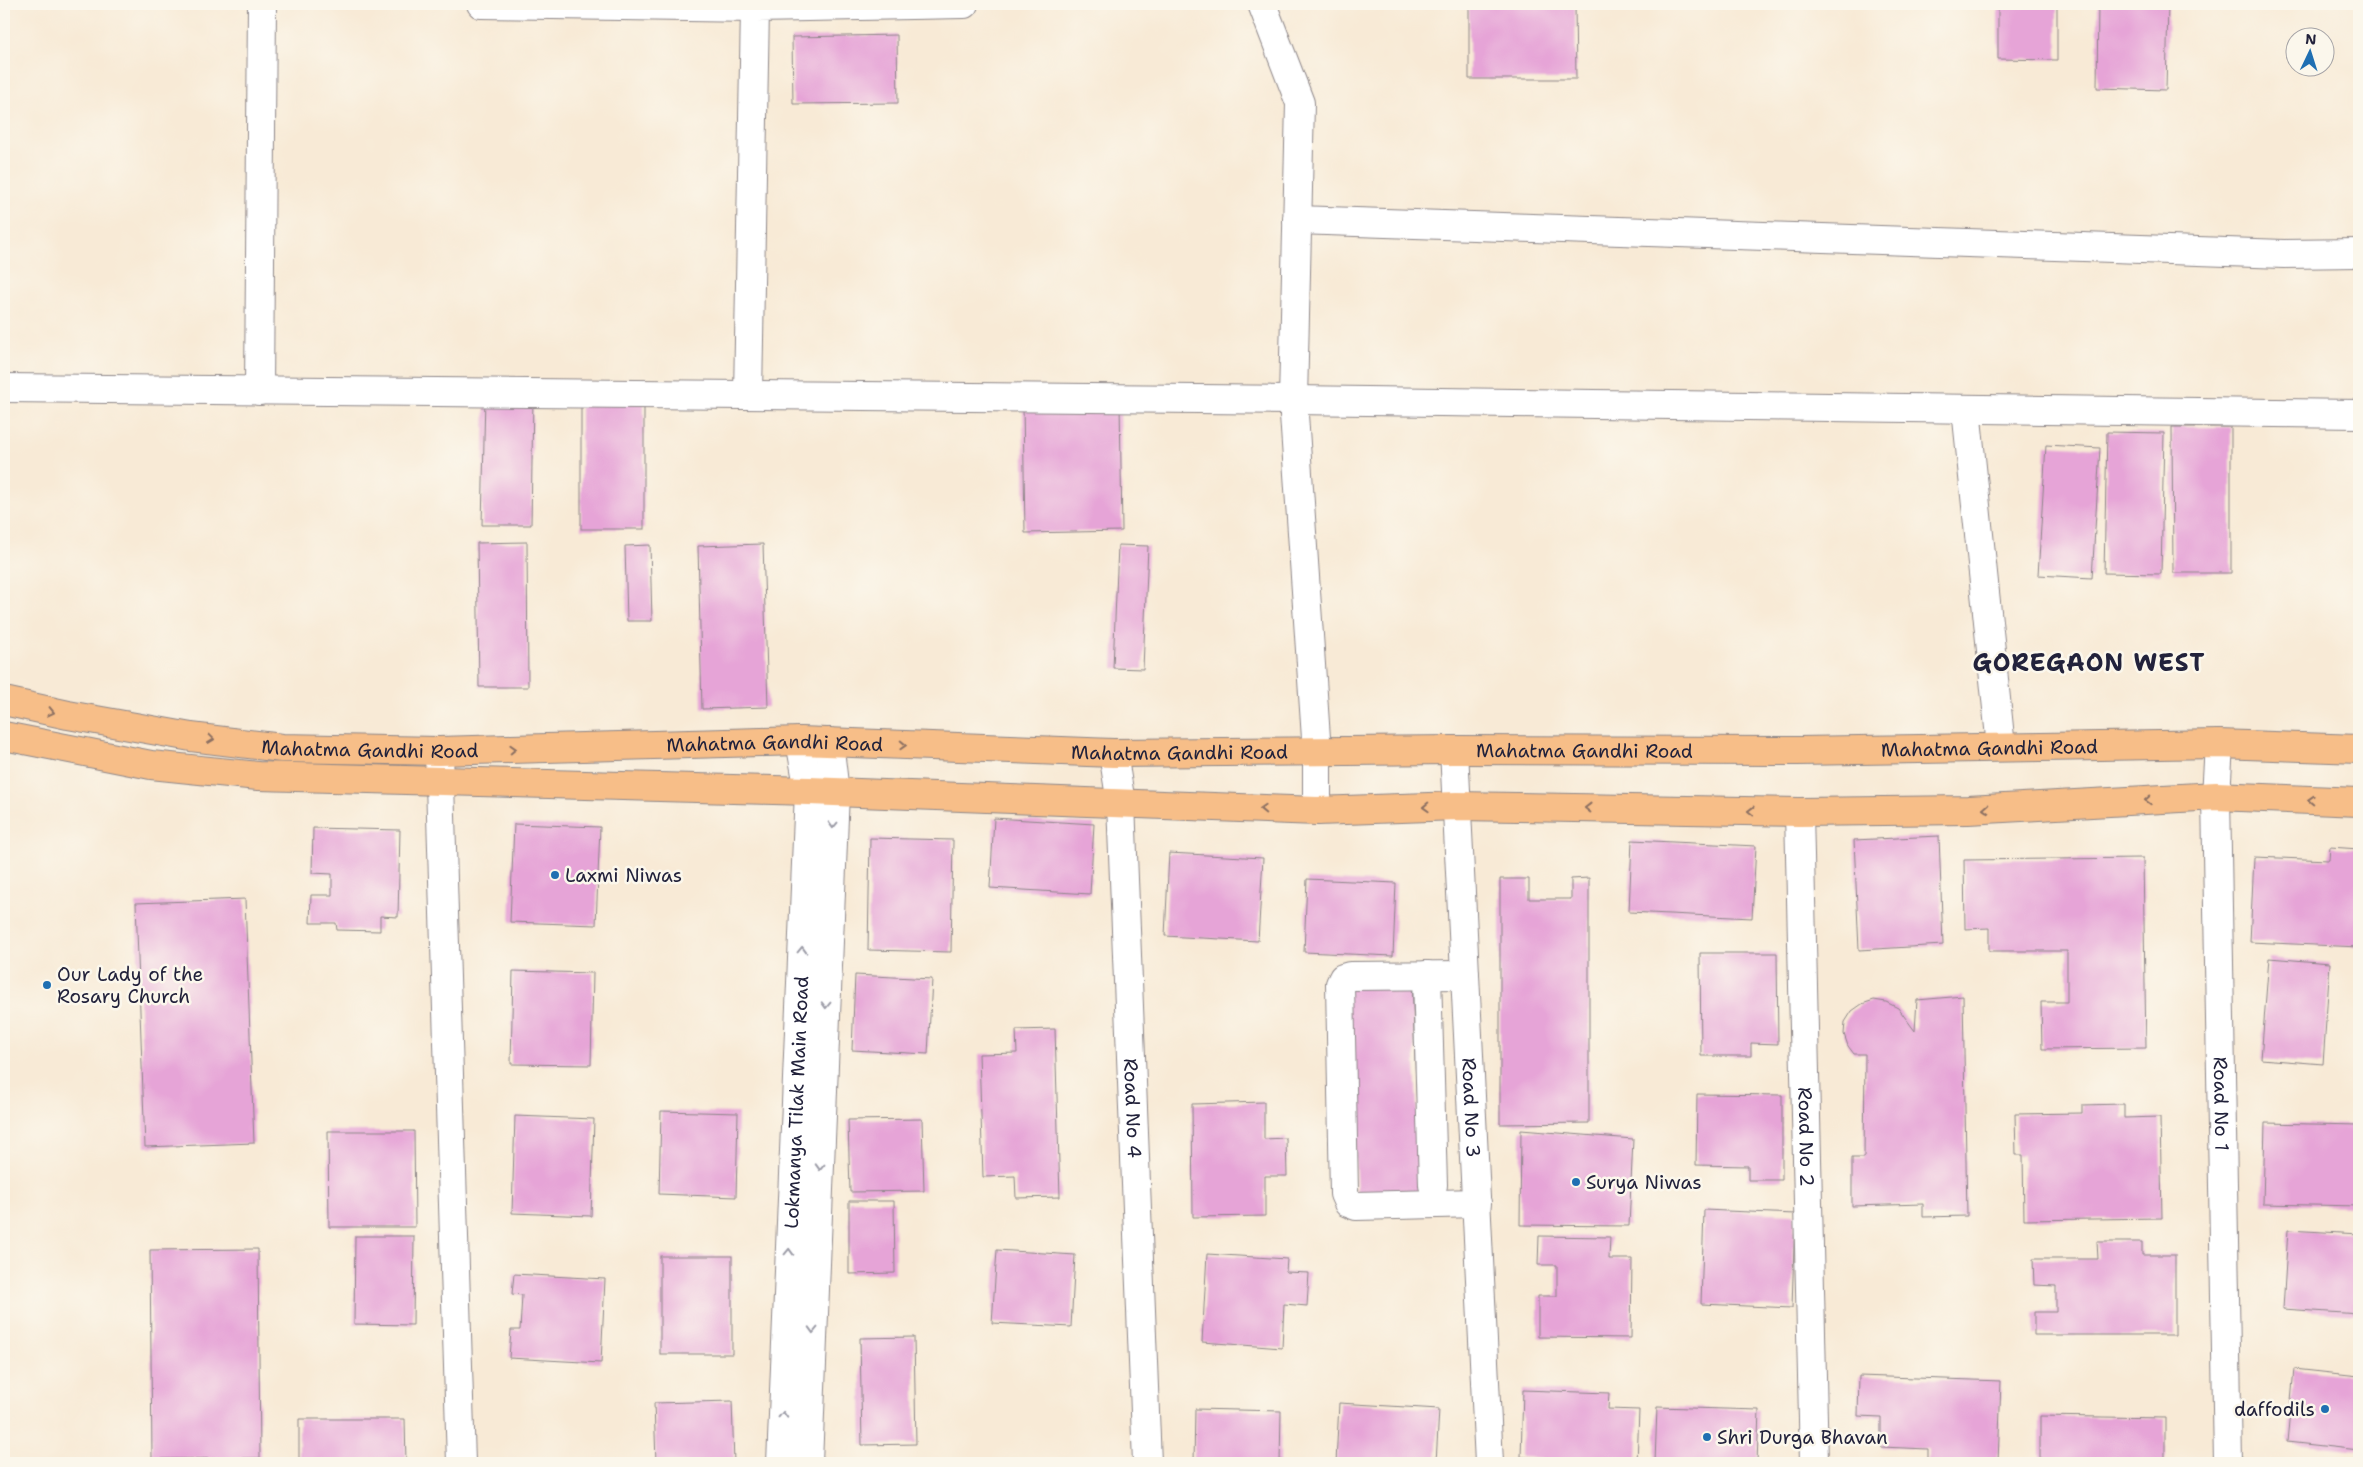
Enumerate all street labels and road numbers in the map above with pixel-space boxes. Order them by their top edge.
street label: Mahatma Gandhi Road [666,729,884,758]
street label: Mahatma Gandhi Road [260,734,479,764]
street label: Mahatma Gandhi Road [1881,734,2098,763]
street label: Mahatma Gandhi Road [1476,738,1693,764]
street label: Mahatma Gandhi Road [1071,739,1288,766]
street label: Lokmanya Tilak Main Road [779,975,814,1229]
street label: Road No 1 [2208,1056,2234,1151]
street label: Road No 3 [1456,1057,1486,1158]
street label: Road No 4 [1118,1058,1147,1158]
street label: Road No 2 [1792,1087,1820,1187]

